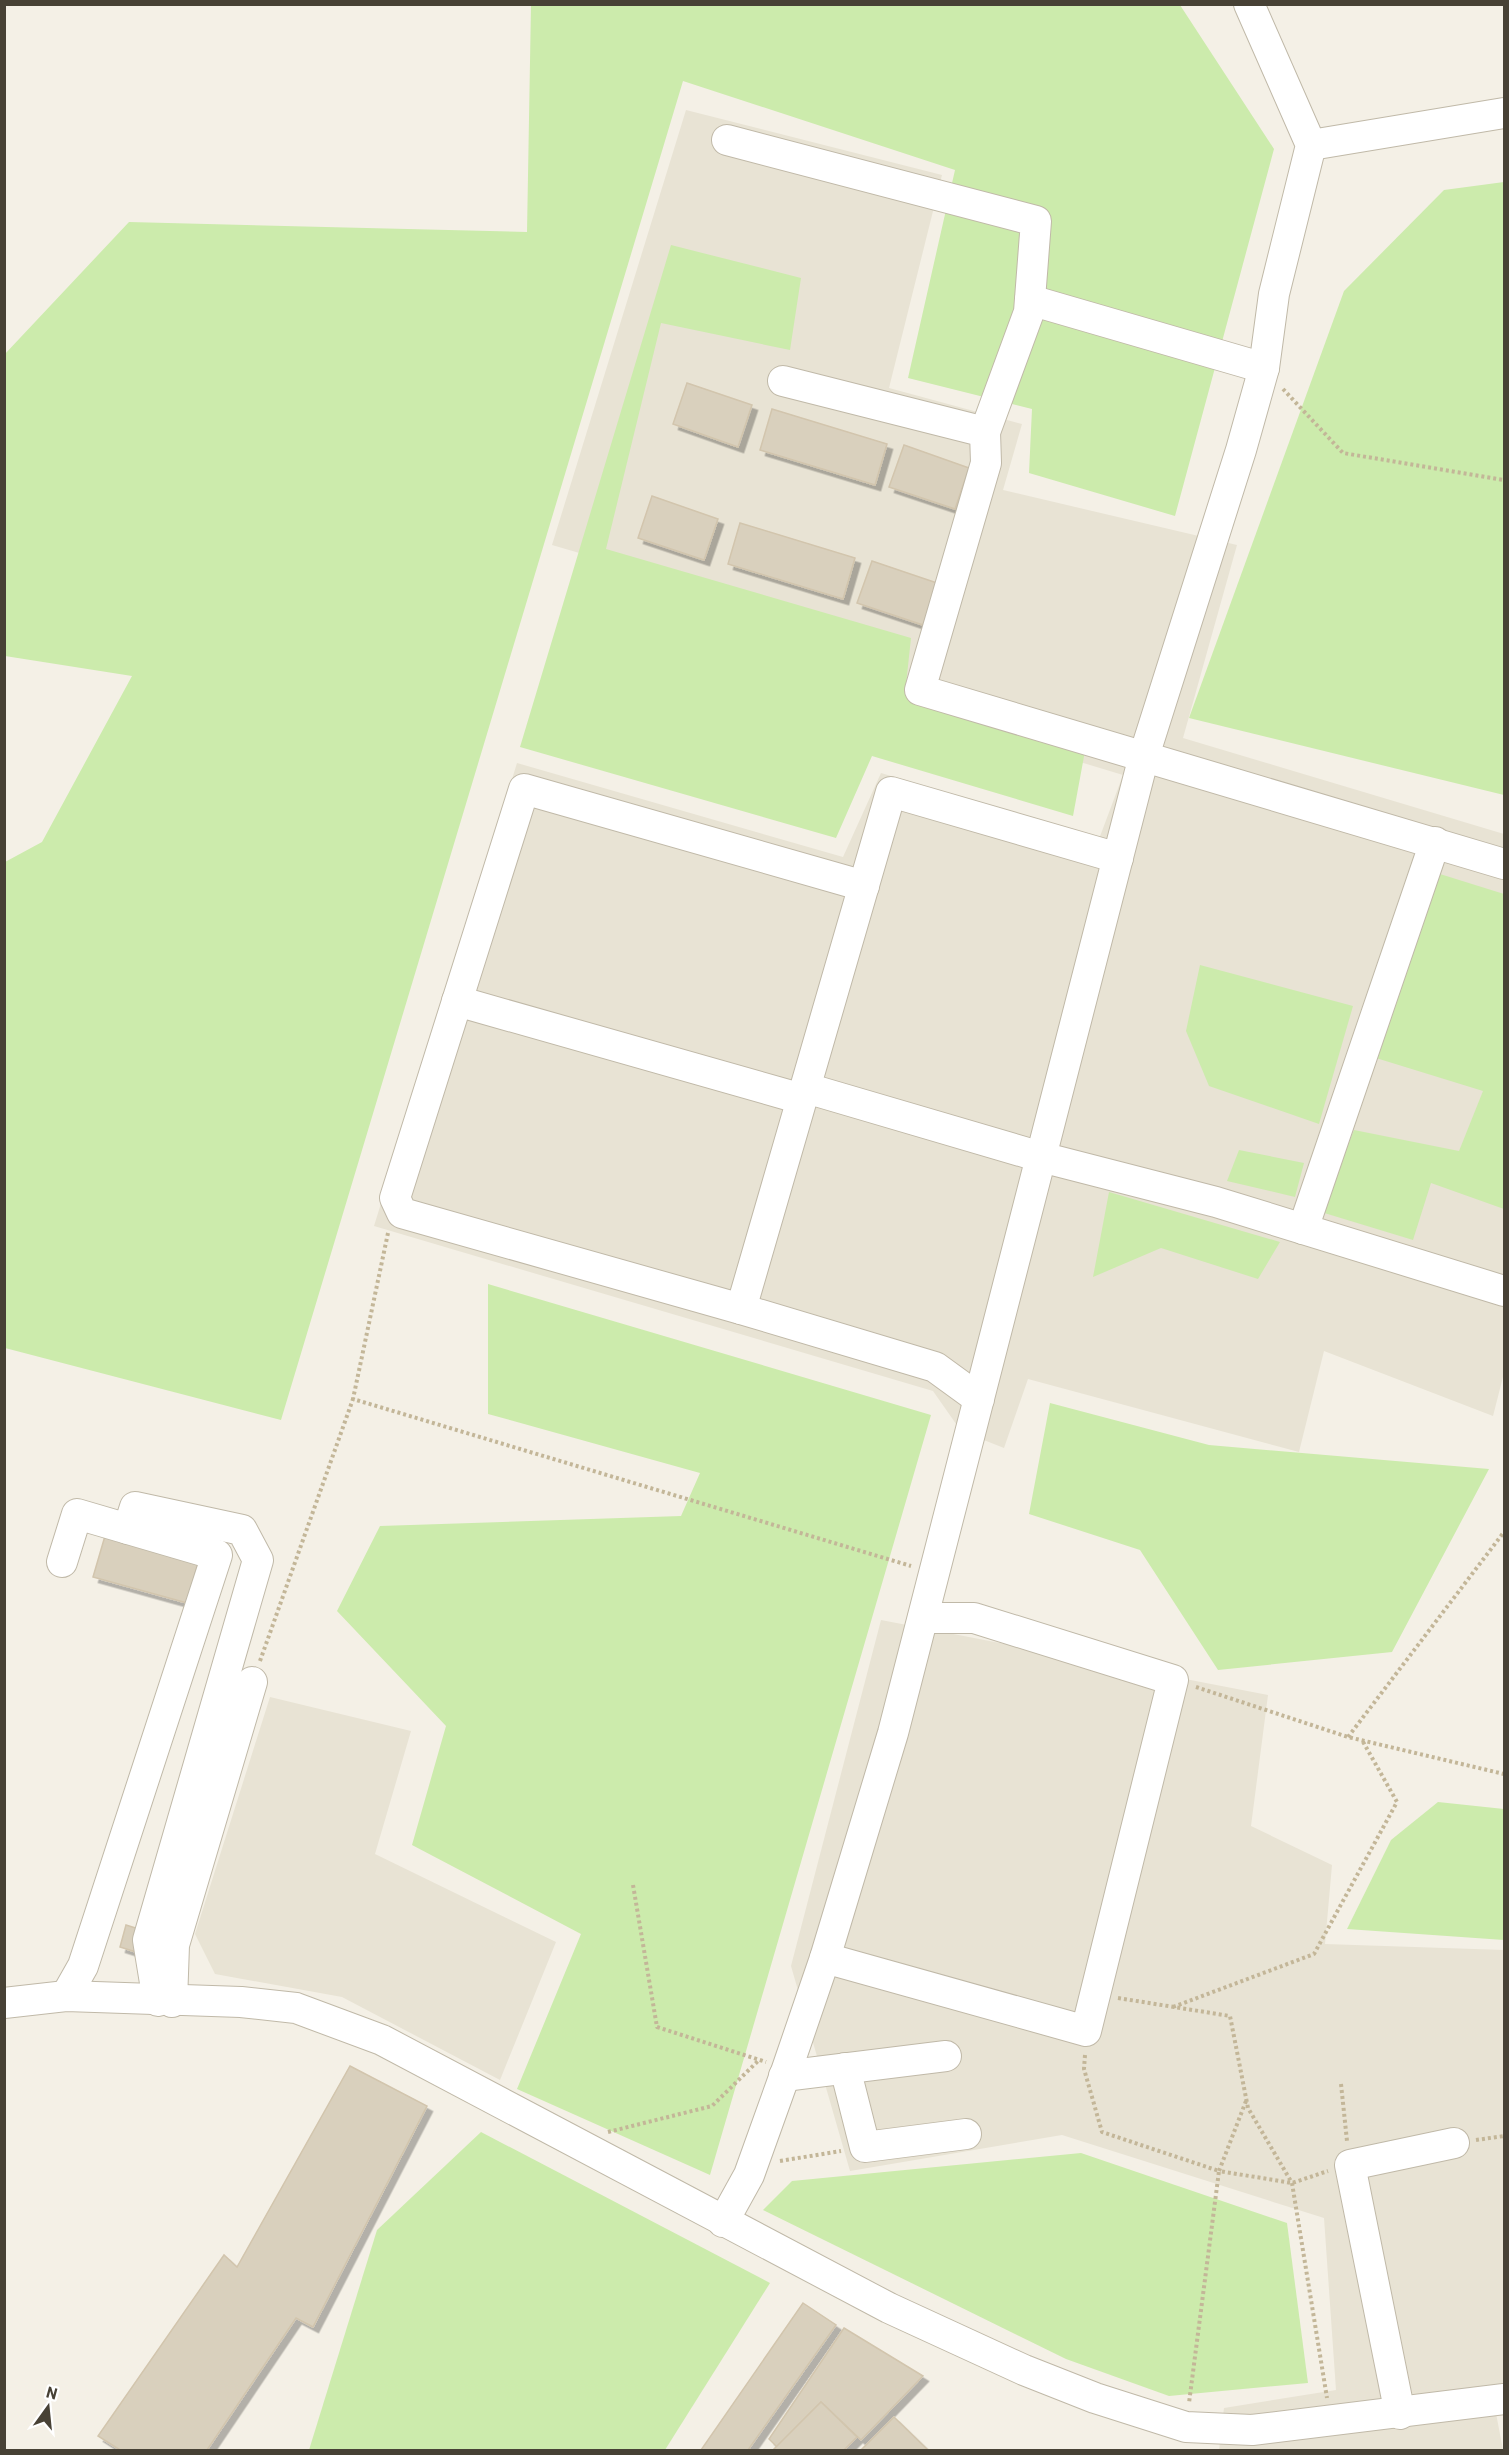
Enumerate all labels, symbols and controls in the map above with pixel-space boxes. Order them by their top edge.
north arrow [18,2377,78,2437]
text: N [44,2381,60,2403]

